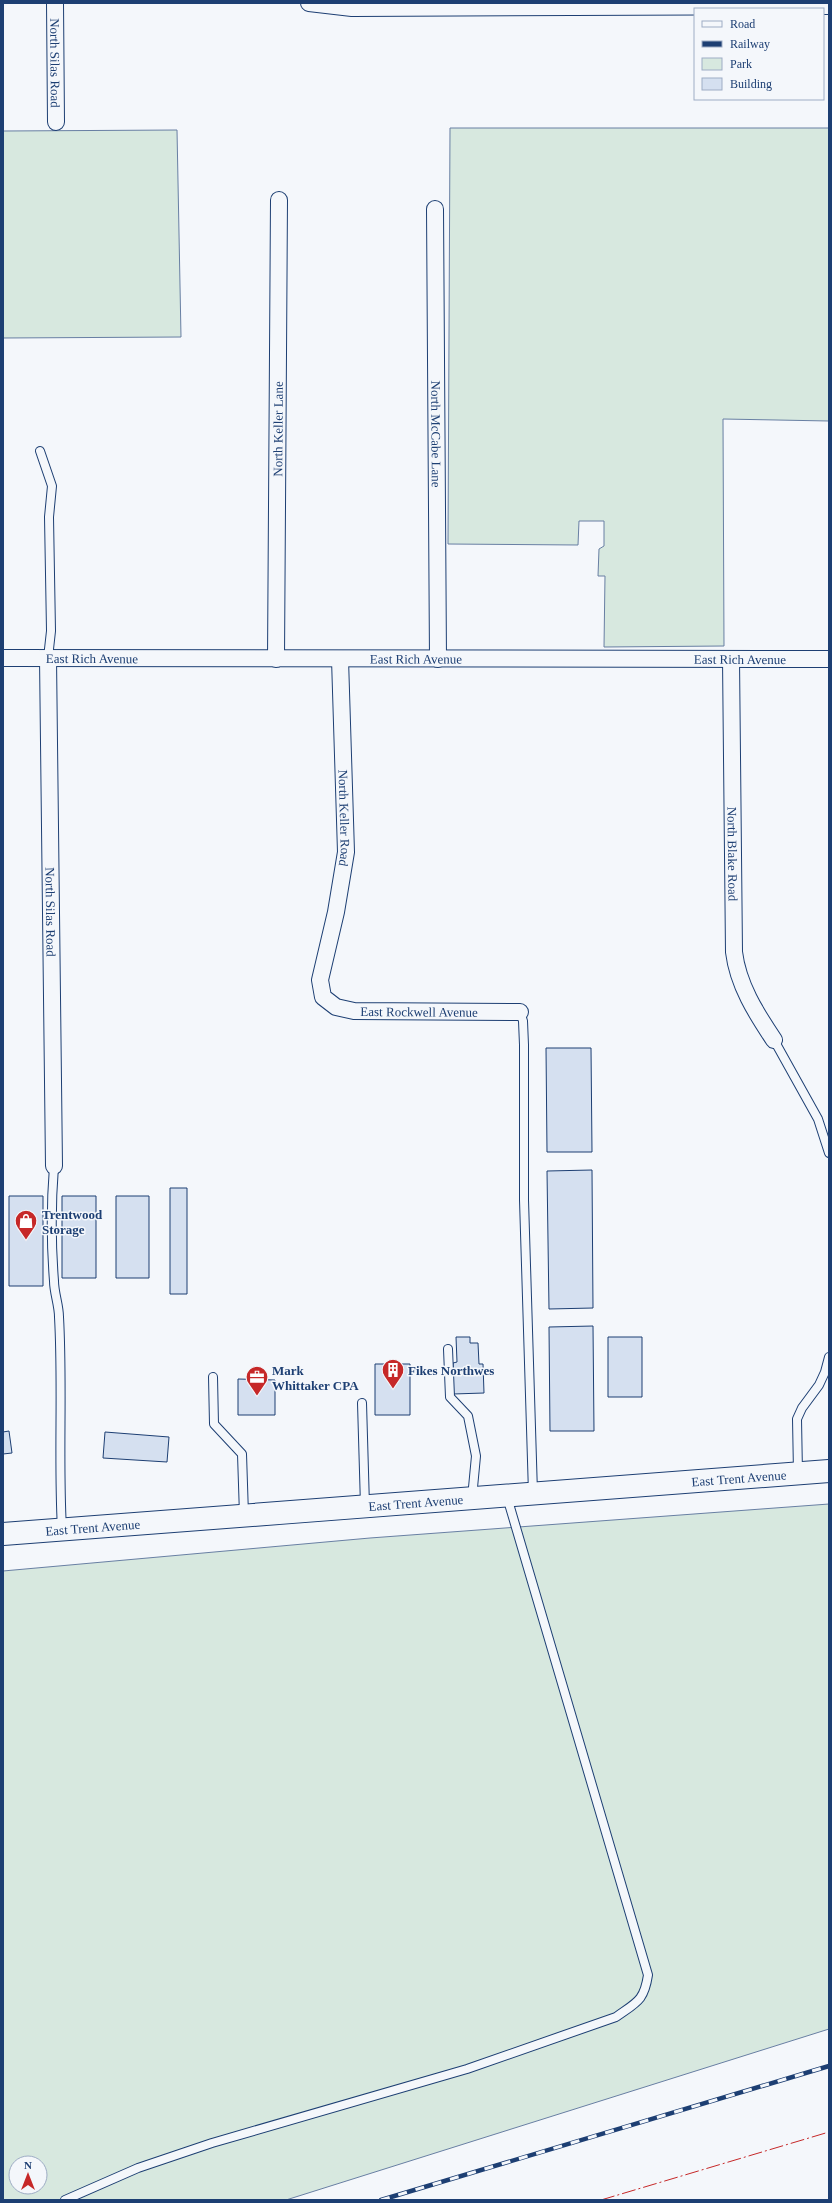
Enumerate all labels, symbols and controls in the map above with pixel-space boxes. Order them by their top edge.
legend [694,8,824,100]
text: Road [730,17,755,31]
street label: North Silas Road [48,18,63,108]
text: Railway [730,37,770,51]
text: Park [730,57,752,71]
text: Building [730,77,772,91]
street label: North McCabe Lane [429,380,444,488]
street label: North Keller Lane [270,381,285,477]
street label: East Rich Avenue [46,651,138,666]
street label: East Rich Avenue [370,651,462,666]
street label: East Rich Avenue [694,651,786,666]
street label: North Keller Road [336,769,354,868]
street label: North Blake Road [725,807,741,902]
street label: North Silas Road [43,867,59,957]
street label: East Rockwell Avenue [360,1004,478,1019]
place label: Trentwood Storage [42,1207,103,1237]
shop icon: Trentwood Storage [13,1208,39,1241]
building icon: Fikes Northwes [380,1357,406,1390]
place label: Mark Whittaker CPA [272,1363,359,1393]
place label: Fikes Northwes [408,1363,494,1378]
office icon: Mark Whittaker CPA [244,1364,270,1397]
street label: East Trent Avenue [691,1467,787,1489]
street label: East Trent Avenue [368,1491,464,1514]
street label: East Trent Avenue [45,1516,141,1538]
north arrow [8,2155,48,2195]
text: N [24,2159,32,2171]

